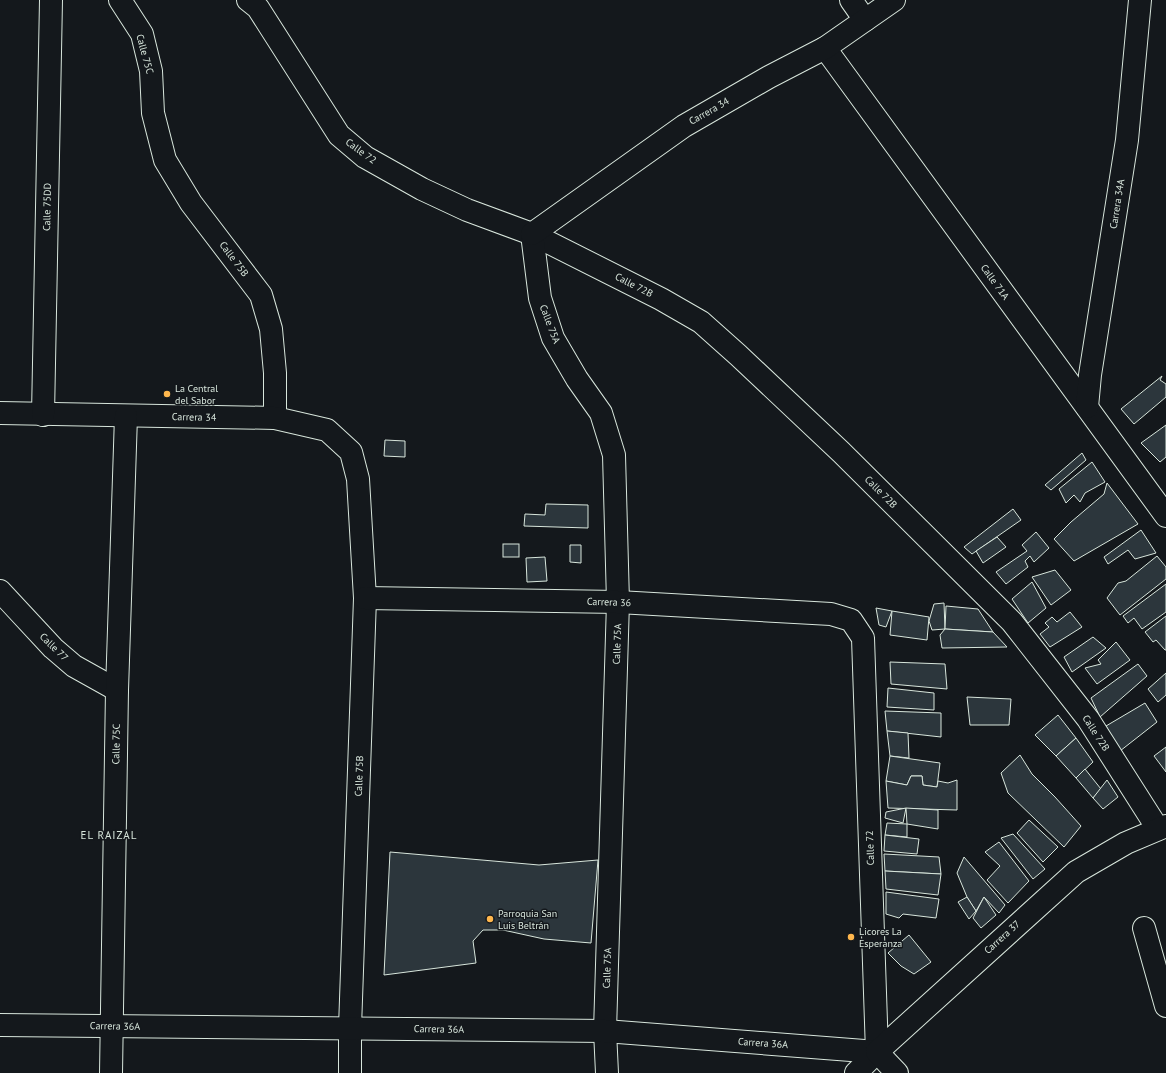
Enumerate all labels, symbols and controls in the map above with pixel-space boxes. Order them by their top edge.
street label: Calle 75C [133,33,157,76]
street label: Carrera 34 [687,94,732,128]
street label: Calle 72 [343,135,379,167]
street label: Carrera 34A [1107,178,1127,230]
street label: Calle 75DD [40,183,54,231]
street label: Calle 75B [217,239,252,279]
street label: Calle 71A [978,262,1012,302]
street label: Calle 72B [613,270,655,300]
street label: Calle 75A [537,303,563,346]
place label: La Central del Sabor [175,382,218,407]
marker: La Central del Sabor [162,389,172,399]
street label: Carrera 34 [172,410,217,424]
street label: Calle 72B [862,473,900,511]
street label: Carrera 36 [587,595,631,609]
street label: Calle 75A [610,623,624,665]
street label: Calle 77 [37,630,71,664]
street label: Calle 72B [1079,712,1113,754]
street label: Calle 75C [109,723,123,764]
street label: Calle 75B [352,755,366,797]
district label: EL RAIZAL [81,828,137,842]
street label: Calle 72 [863,830,877,866]
place label: Parroquia San Luis Beltrán [498,907,557,932]
marker: Parroquia San Luis Beltrán [485,914,495,924]
street label: Carrera 37 [981,917,1023,957]
place label: Licores La Esperanza [859,925,902,950]
marker: Licores La Esperanza [846,932,856,942]
street label: Calle 75A [600,947,614,989]
street label: Carrera 36A [90,1019,140,1033]
street label: Carrera 36A [414,1022,464,1036]
street label: Carrera 36A [738,1035,789,1051]

